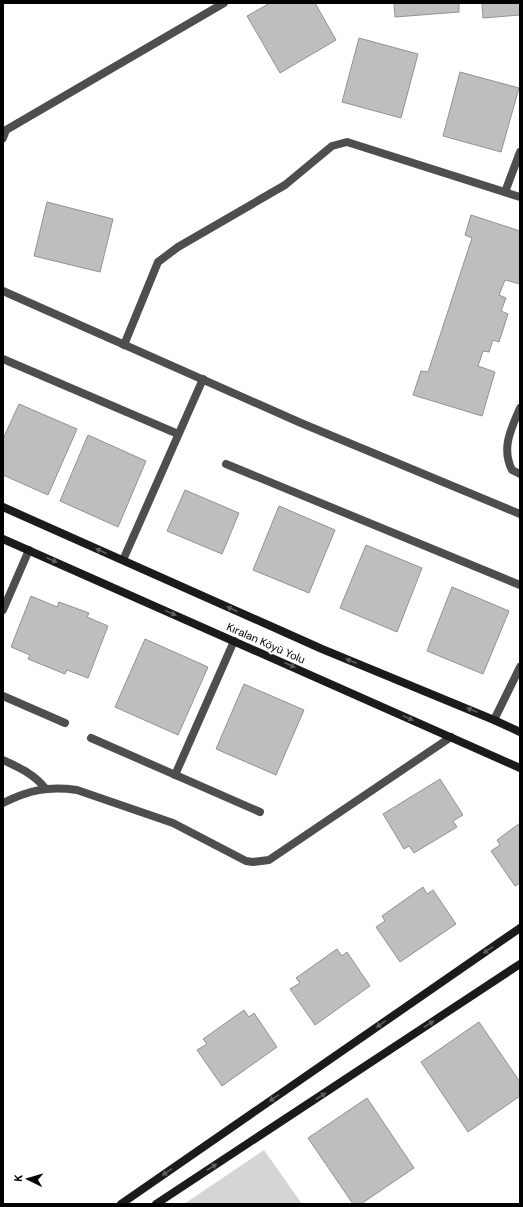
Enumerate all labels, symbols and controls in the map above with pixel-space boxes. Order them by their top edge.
one-way arrow [94,547,106,553]
one-way arrow [46,558,58,564]
one-way arrow [227,606,238,612]
one-way arrow [165,610,176,616]
street label: Kıralan Köyü Yolu [224,619,308,667]
one-way arrow [346,658,357,664]
one-way arrow [284,662,295,668]
one-way arrow [465,707,477,713]
one-way arrow [403,715,414,721]
one-way arrow [483,946,493,954]
one-way arrow [376,1020,386,1028]
one-way arrow [424,1020,434,1028]
one-way arrow [316,1092,326,1100]
one-way arrow [269,1094,279,1102]
north arrow [8,1159,48,1199]
one-way arrow [207,1163,217,1171]
one-way arrow [162,1168,172,1176]
text: K [11,1174,25,1182]

